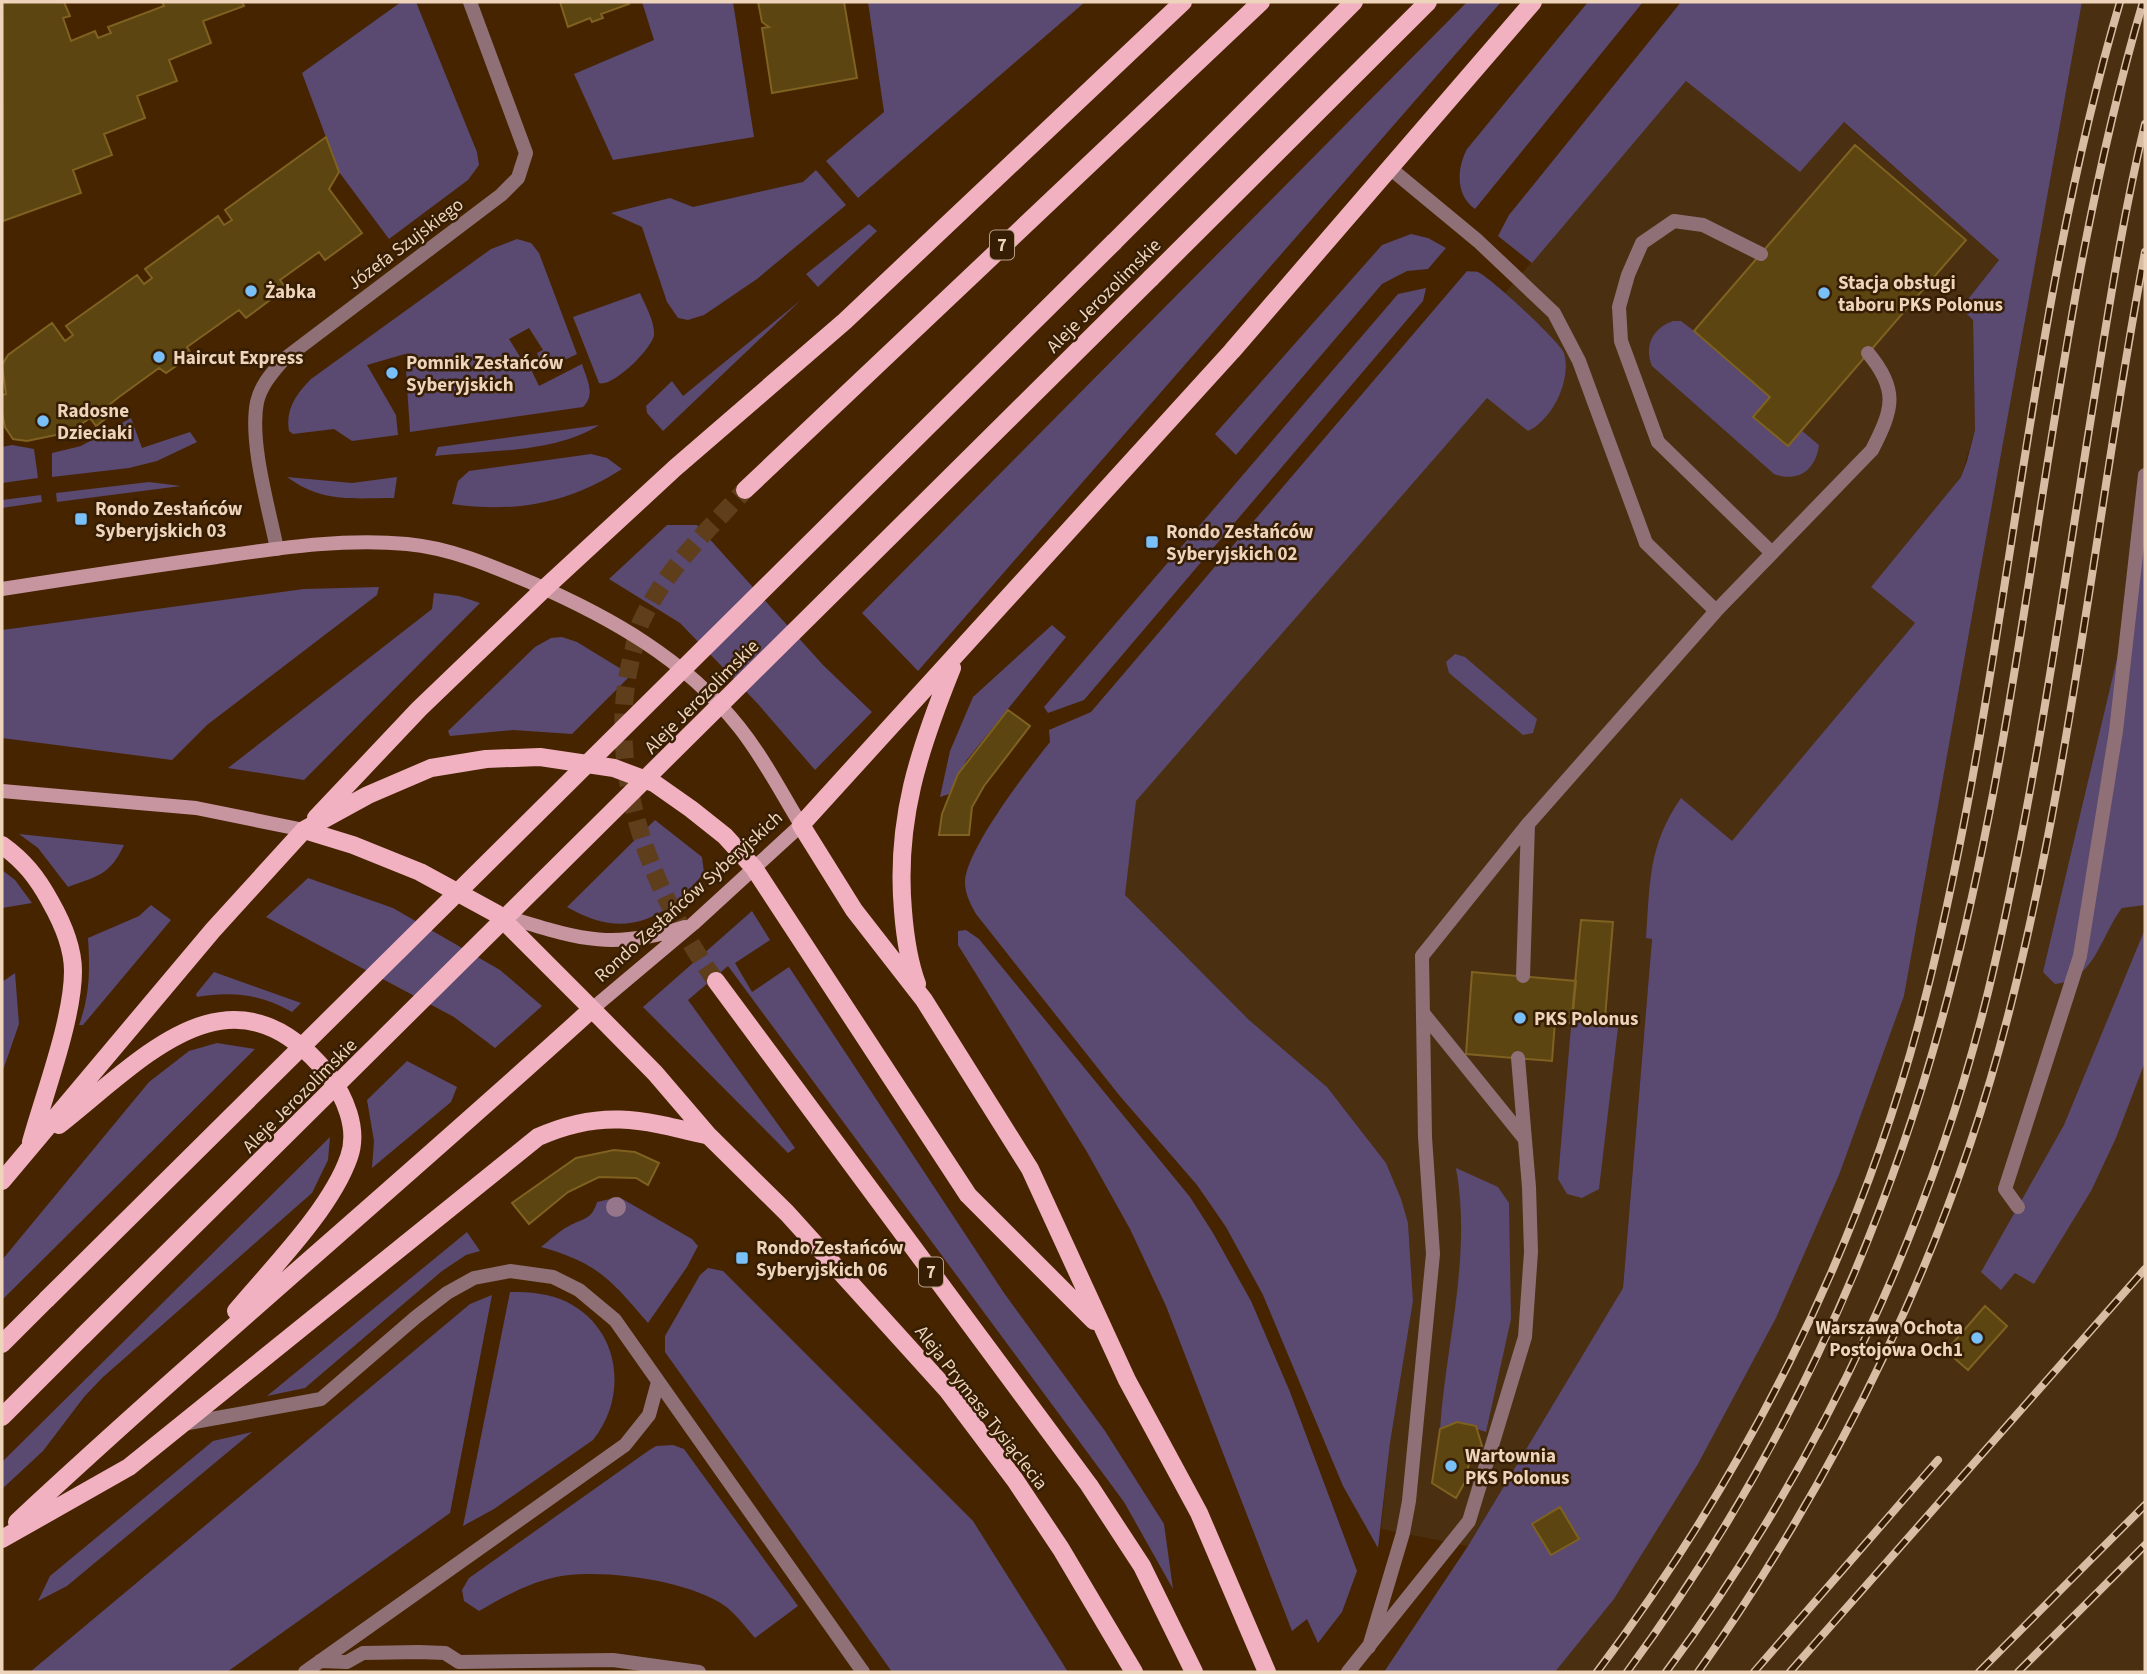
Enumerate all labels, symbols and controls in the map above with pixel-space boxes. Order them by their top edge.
street label: Józefa Szujskiego [342,192,470,297]
road number: 7 [990,230,1014,260]
street label: Aleje Jerozolimskie [1041,233,1168,360]
place label: Stacja obsługi taboru PKS Polonus [1838,270,2003,319]
place label: Żabka [265,279,316,306]
marker: Żabka [243,283,259,299]
marker: Stacja obsługi taboru PKS Polonus [1816,285,1832,301]
place label: Haircut Express [173,345,303,372]
marker: Haircut Express [151,349,167,365]
place label: Pomnik Zesłańców Syberyjskich [406,350,564,399]
marker: Pomnik Zesłańców Syberyjskich [384,365,400,381]
place label: Radosne Dzieciaki [57,398,132,447]
marker: Radosne Dzieciaki [35,413,51,429]
place label: Rondo Zesłańców Syberyjskich 03 [95,496,243,545]
marker: Rondo Zesłańców Syberyjskich 03 [73,511,89,527]
place label: Rondo Zesłańców Syberyjskich 02 [1166,519,1314,568]
marker: Rondo Zesłańców Syberyjskich 02 [1144,534,1160,550]
street label: Aleje Jerozolimskie [639,634,766,761]
street label: Rondo Zesłańców Syberyjskich [589,805,789,989]
place label: PKS Polonus [1534,1006,1639,1033]
marker: PKS Polonus [1512,1010,1528,1026]
street label: Aleje Jerozolimskie [237,1033,364,1160]
place label: Rondo Zesłańców Syberyjskich 06 [756,1235,904,1284]
marker: Rondo Zesłańców Syberyjskich 06 [734,1250,750,1266]
road number: 7 [919,1258,943,1287]
place label: Warszawa Ochota Postojowa Och1 [1815,1315,1963,1364]
street label: Aleja Prymasa Tysiąclecia [908,1320,1054,1496]
marker: Warszawa Ochota Postojowa Och1 [1969,1330,1985,1346]
place label: Wartownia PKS Polonus [1465,1443,1570,1492]
marker: Wartownia PKS Polonus [1443,1458,1459,1474]

